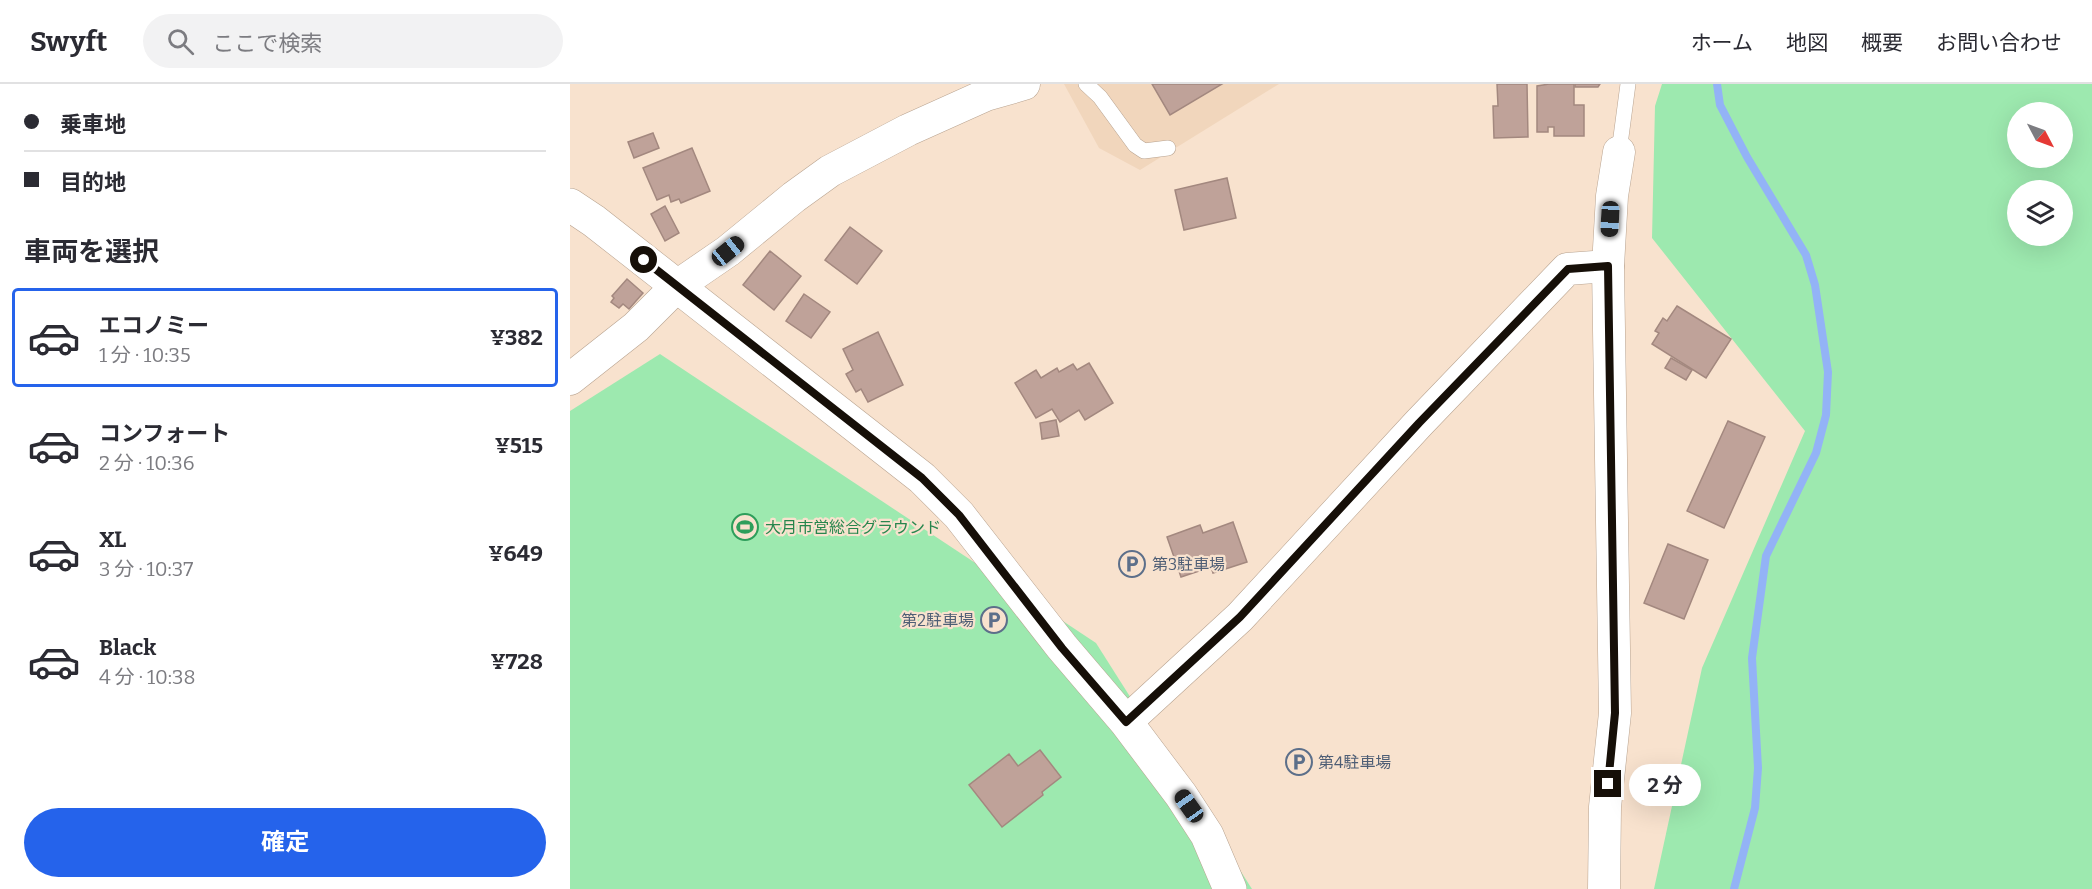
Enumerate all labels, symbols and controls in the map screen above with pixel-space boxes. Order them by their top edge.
search box [143,14,563,68]
text: Swyft [30,25,107,58]
icon: search [164,25,197,58]
text: ここで検索 [212,30,322,57]
text: ホーム [1691,30,1753,56]
text: 地図 [1786,30,1828,56]
text: 概要 [1861,30,1903,56]
text: お問い合わせ [1936,30,2062,56]
north arrow [2007,102,2073,168]
map controls [2007,102,2073,246]
text: 乗車地 [60,111,126,138]
text: 目的地 [60,169,126,196]
button: layers [2007,180,2073,246]
car [1600,201,1620,237]
car [708,233,748,269]
text: 車両を選択 [24,236,159,268]
route start [630,246,657,273]
icon: car [27,311,81,365]
text: エコノミー [99,312,209,339]
text: ¥382 [490,324,543,351]
text: 1 分 · 10:35 [99,343,191,367]
icon: car [27,419,81,473]
text: コンフォート [99,420,230,447]
text: ¥515 [495,432,543,459]
text: 2 分 · 10:36 [99,451,194,475]
sports icon: 大月市営総合グラウンド [730,512,760,542]
place label: 大月市営総合グラウンド [765,518,941,537]
text: XL [99,526,126,553]
icon: car [27,527,81,581]
text: ¥649 [488,540,543,567]
parking icon: 第3駐車場 [1117,549,1147,579]
place label: 第3駐車場 [1152,555,1225,574]
text: 3 分 · 10:37 [99,557,193,581]
parking icon: 第2駐車場 [979,605,1009,635]
place label: 第2駐車場 [901,611,974,630]
text: Black [99,634,156,661]
icon: car [27,635,81,689]
text: ¥728 [490,648,543,675]
text: 4 分 · 10:38 [99,665,195,689]
parking icon: 第4駐車場 [1284,747,1314,777]
place label: 第4駐車場 [1318,753,1391,772]
callout: 2 分 [1629,763,1701,805]
route end [1594,770,1621,797]
text: 2 分 [1648,773,1682,797]
car [1171,786,1207,826]
button: 確定 [24,808,546,877]

